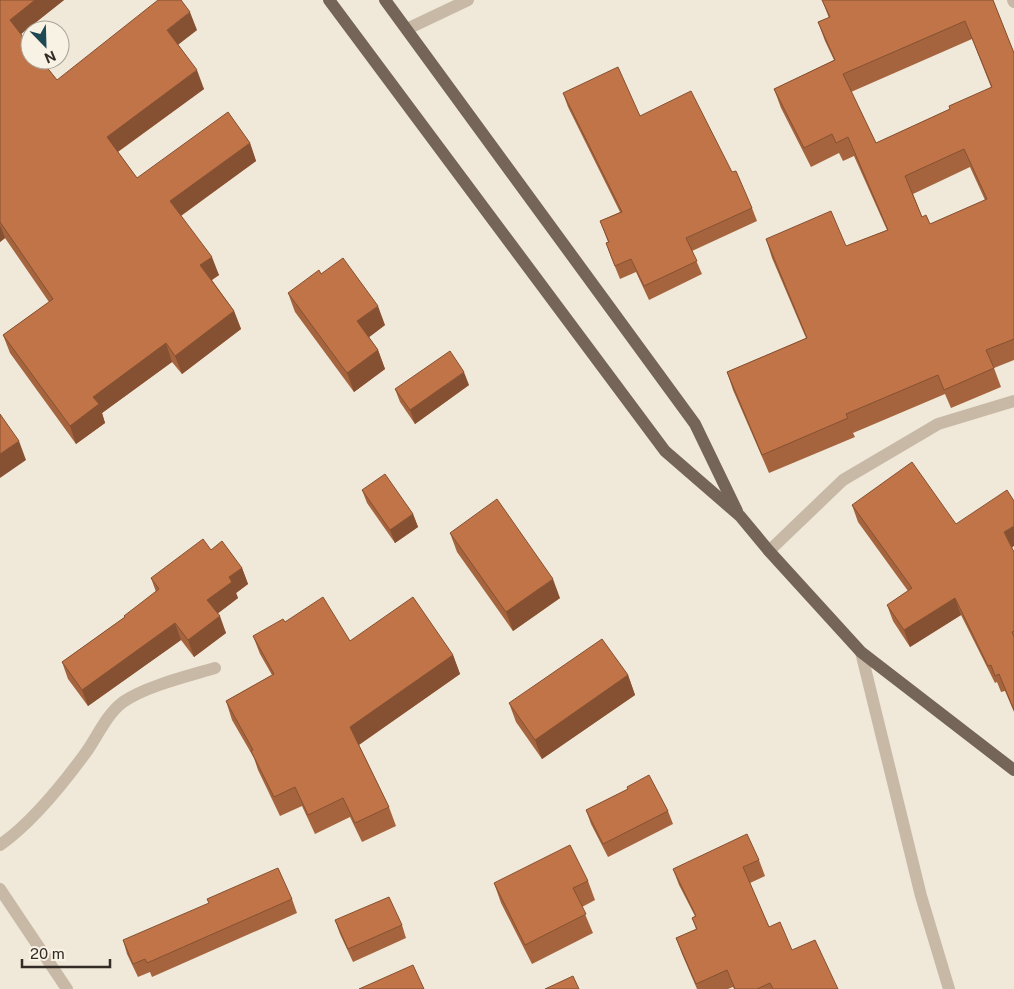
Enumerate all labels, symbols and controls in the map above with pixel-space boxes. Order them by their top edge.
north arrow [20,20,70,70]
text: N [42,47,58,66]
scale bar [22,936,110,968]
text: 20 m [30,945,65,962]

